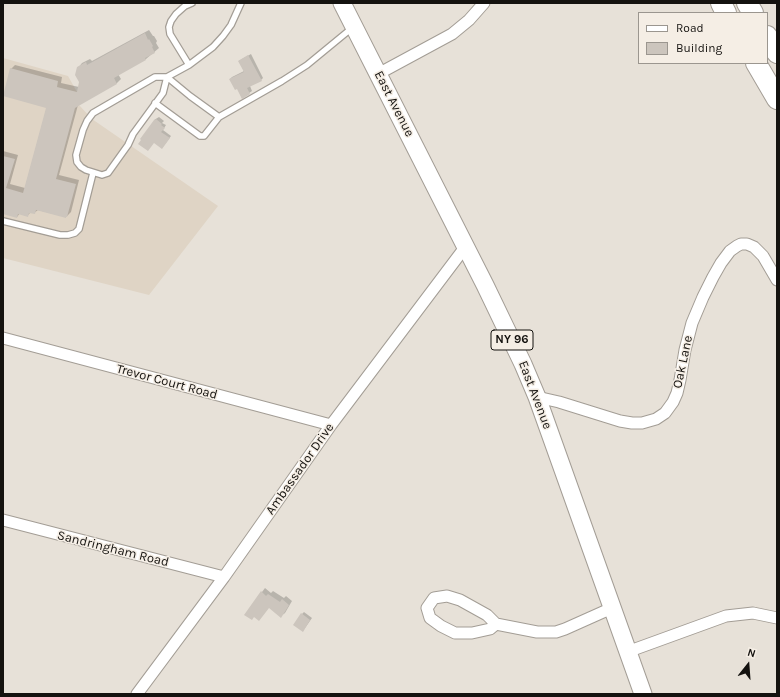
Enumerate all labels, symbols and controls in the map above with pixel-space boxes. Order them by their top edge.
legend [638,12,768,64]
text: Road [676,21,704,35]
text: Building [676,41,722,55]
street label: East Avenue [371,68,417,140]
road number: NY 96 [491,330,533,350]
street label: Oak Lane [670,334,696,390]
street label: East Avenue [515,359,555,431]
street label: Trevor Court Road [115,361,219,403]
street label: Ambassador Drive [263,420,337,518]
street label: Sandringham Road [56,528,170,570]
north arrow [728,645,768,685]
text: N [746,646,757,660]

